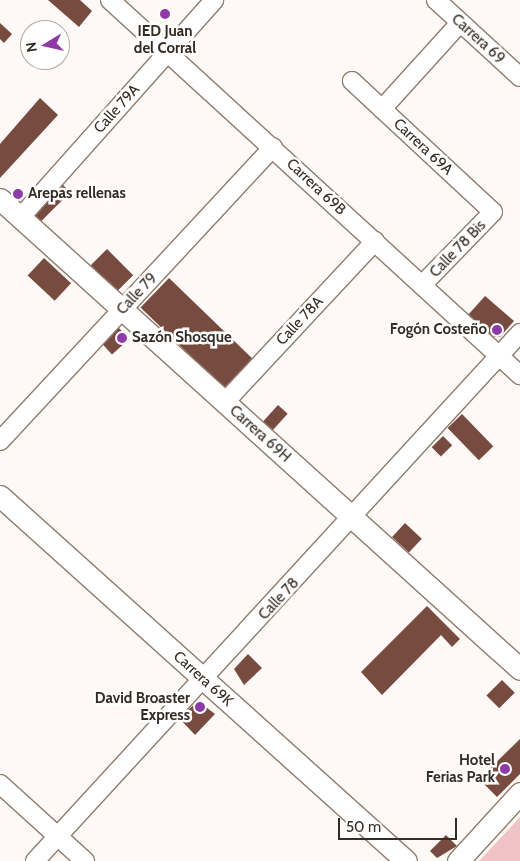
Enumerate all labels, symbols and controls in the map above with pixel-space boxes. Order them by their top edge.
marker: IED Juan del Corral [159,8,171,20]
street label: Carrera 69 [448,10,508,68]
north arrow [20,20,70,70]
place label: IED Juan del Corral [134,22,196,57]
text: N [22,41,41,53]
street label: Calle 79A [90,81,144,137]
street label: Carrera 69A [390,115,456,179]
street label: Carrera 69B [283,155,349,219]
place label: Arepas rellenas [28,185,126,203]
marker: Arepas rellenas [12,188,24,200]
street label: Calle 78 Bis [426,217,490,281]
street label: Calle 79 [113,269,161,319]
street label: Calle 78A [273,293,327,349]
place label: Fogón Costeño [390,321,487,339]
marker: Fogón Costeño [491,324,503,336]
place label: Sazón Shosque [132,329,232,347]
marker: Sazón Shosque [116,332,128,344]
street label: Carrera 69H [226,402,294,466]
street label: Calle 78 [255,574,303,624]
street label: Carrera 69K [169,648,237,710]
place label: David Broaster Express [95,689,190,724]
marker: David Broaster Express [194,701,206,713]
place label: Hotel Ferias Park [426,751,495,786]
marker: Hotel Ferias Park [499,763,511,775]
scale bar [340,808,459,840]
text: 50 m [346,818,381,836]

